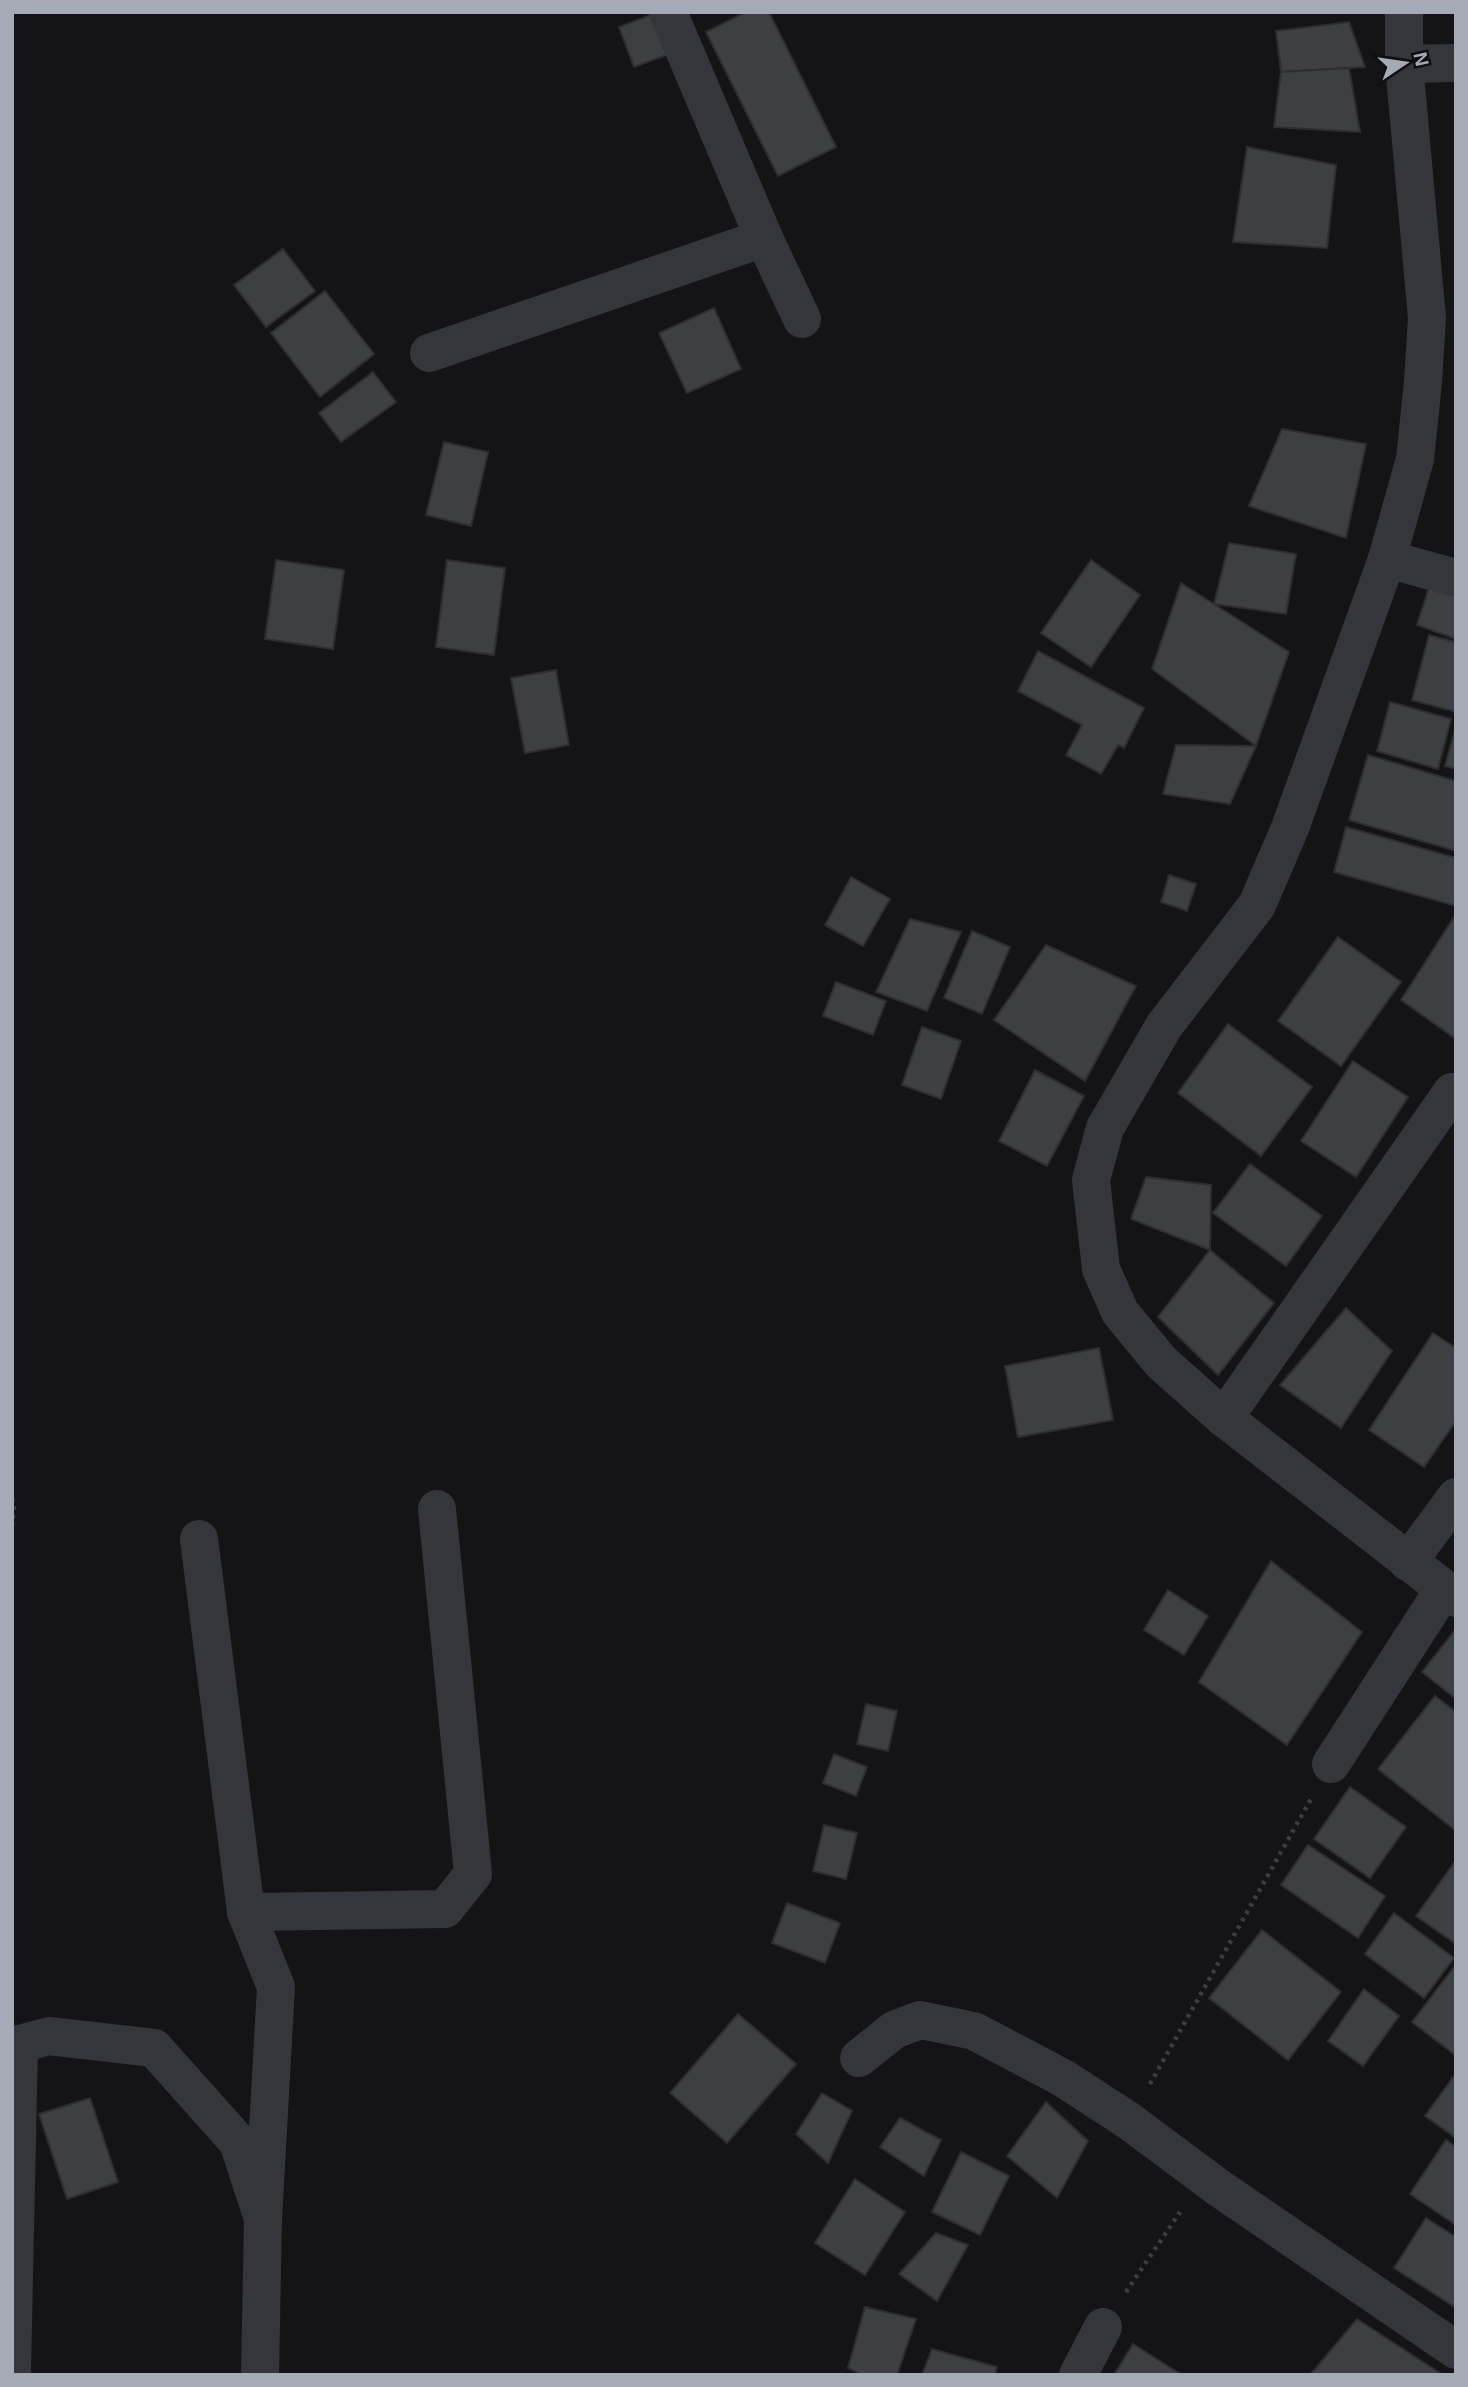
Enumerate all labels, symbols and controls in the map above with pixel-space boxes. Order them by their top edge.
north arrow [1370,28,1440,98]
text: N [1409,50,1433,68]

